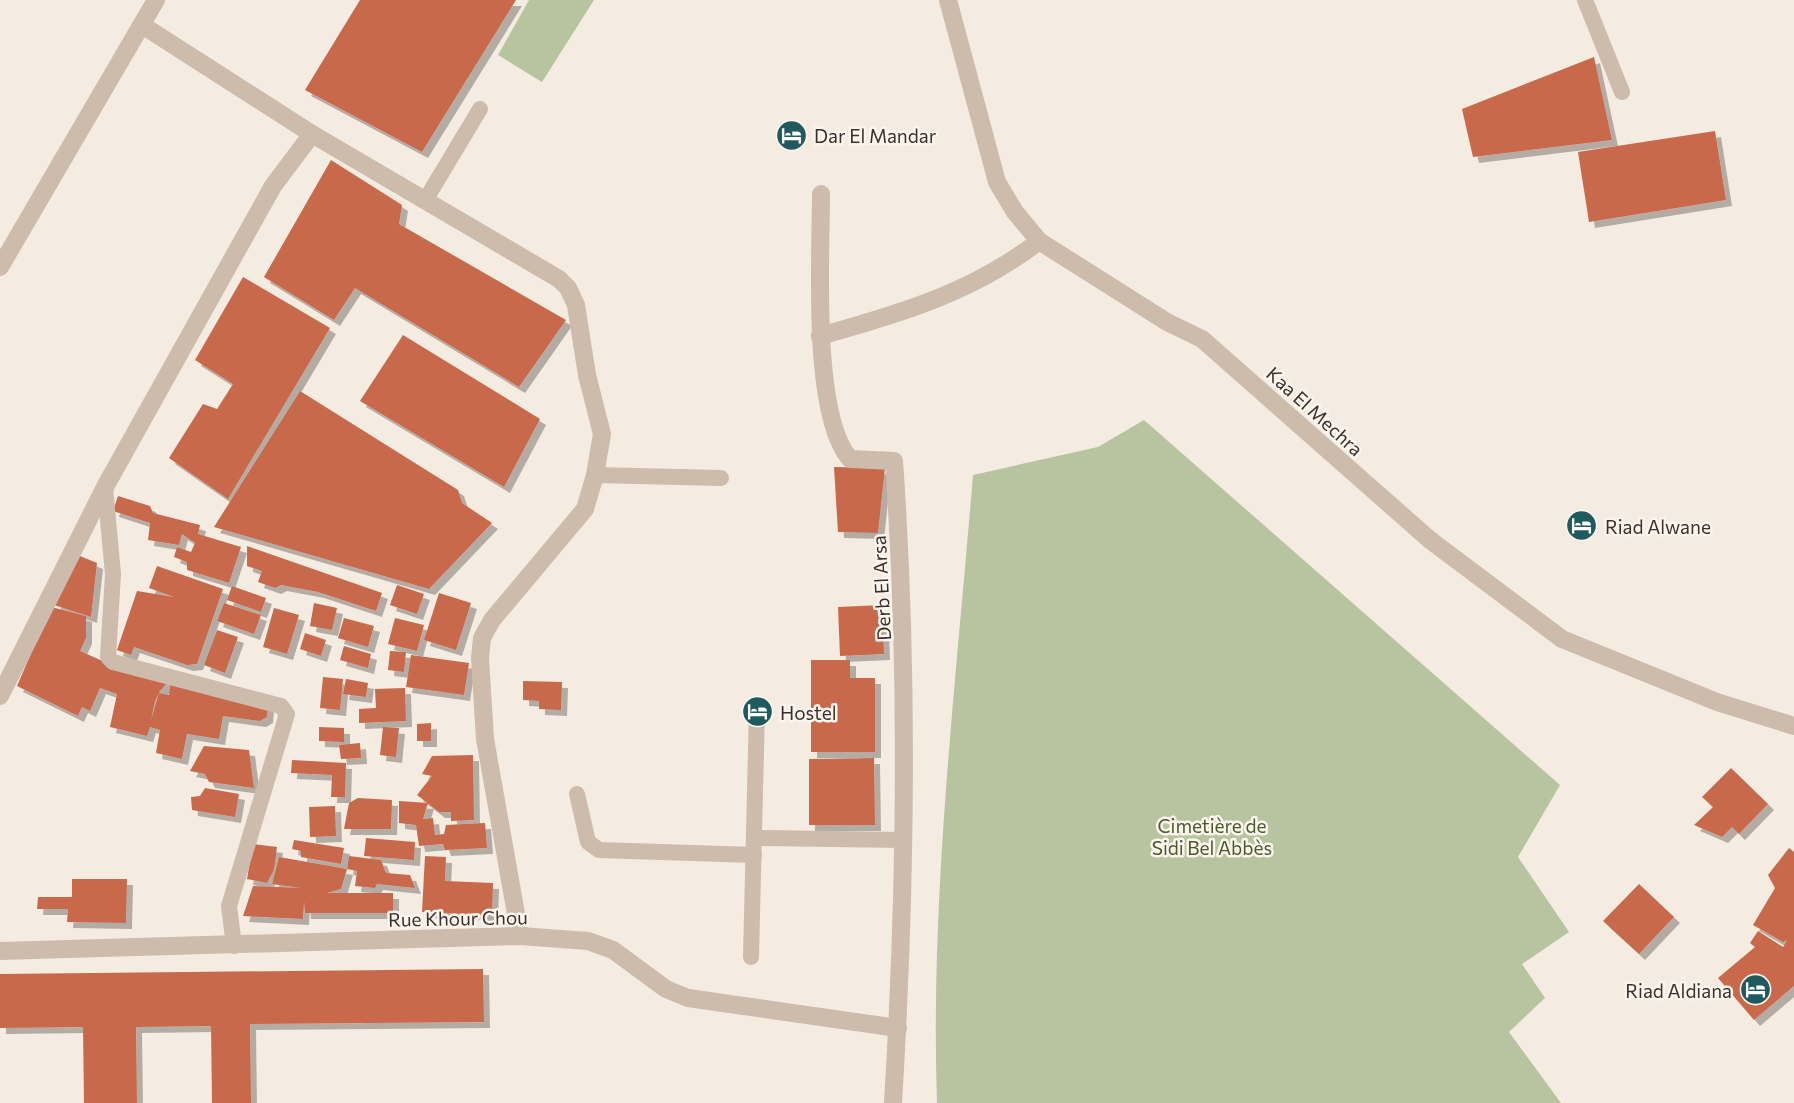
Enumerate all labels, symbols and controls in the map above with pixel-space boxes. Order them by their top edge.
hotel icon: Dar El Mandar [774,118,808,152]
place label: Dar El Mandar [814,124,937,147]
street label: Kaa El Mechra [1262,362,1368,460]
hotel icon: Riad Alwane [1565,509,1599,543]
place label: Riad Alwane [1605,515,1711,538]
street label: Derb El Arsa [867,535,895,641]
hotel icon: Hostel [740,695,774,729]
place label: Hostel [780,701,837,724]
park label: Cimetière de Sidi Bel Abbès [1152,814,1272,859]
street label: Rue Khour Chou [388,905,528,931]
hotel icon: Riad Aldiana [1738,973,1772,1007]
place label: Riad Aldiana [1625,979,1732,1002]

